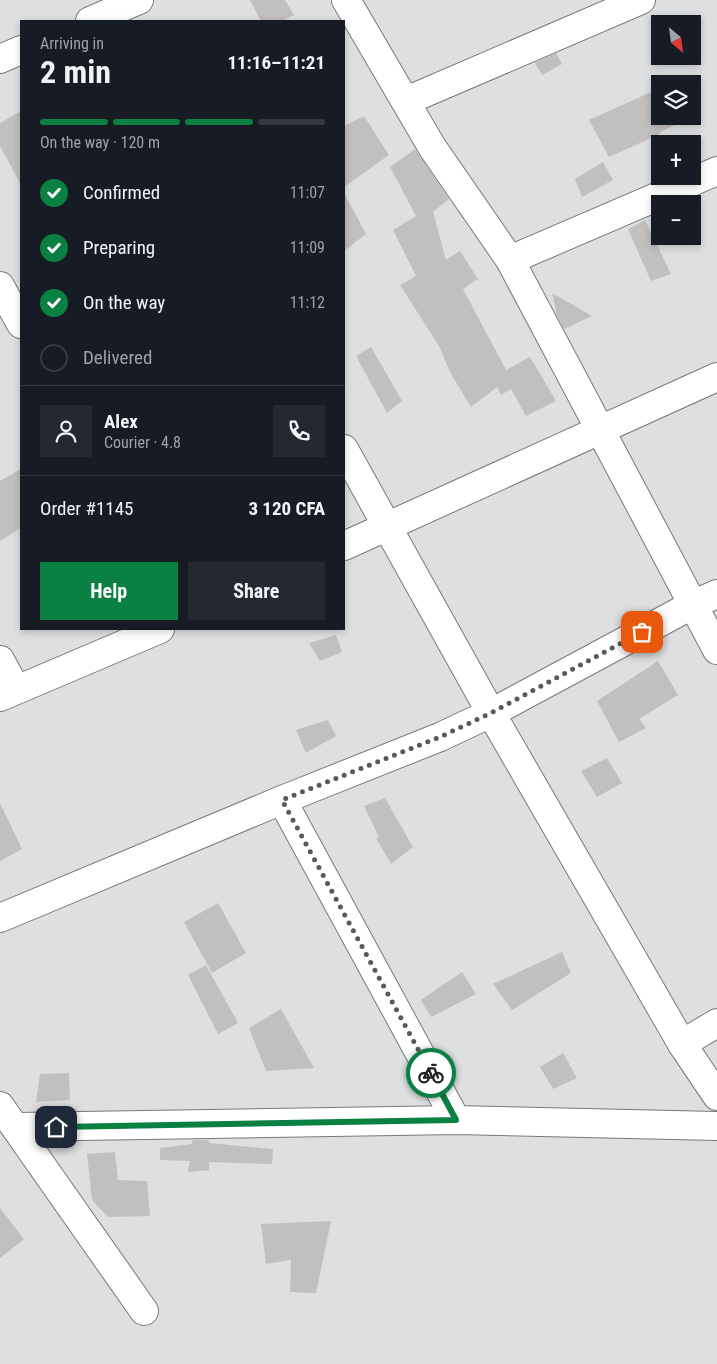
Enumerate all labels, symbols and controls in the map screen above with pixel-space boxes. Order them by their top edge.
north arrow [651,15,701,65]
map controls [651,15,701,245]
text: Arriving in [40,34,104,53]
text: 11:16–11:21 [227,51,325,74]
text: 2 min [40,53,111,91]
button: layers [651,75,701,125]
text: On the way · 120 m [40,133,160,152]
button: + [651,135,701,185]
icon: check [40,179,68,207]
text: Confirmed [83,181,160,204]
text: 11:07 [290,183,325,202]
button: − [651,195,701,245]
icon: check [40,234,68,262]
text: Preparing [83,236,155,259]
text: 11:09 [290,238,325,257]
icon: check [40,289,68,317]
text: On the way [83,291,165,314]
text: 11:12 [290,293,325,312]
text: Delivered [83,346,152,369]
button: person [40,405,92,457]
button: phone [273,405,325,457]
text: Alex [104,410,138,433]
text: Courier · 4.8 [104,433,181,452]
text: Order #1145 [40,497,133,520]
text: 3 120 CFA [248,497,325,520]
button: Help [40,562,178,620]
button: Share [188,562,325,620]
pin [621,611,663,653]
icon: bag [628,618,656,646]
courier [406,1048,456,1098]
icon: bike [417,1059,445,1087]
pin [35,1106,77,1148]
icon: home [42,1113,70,1141]

